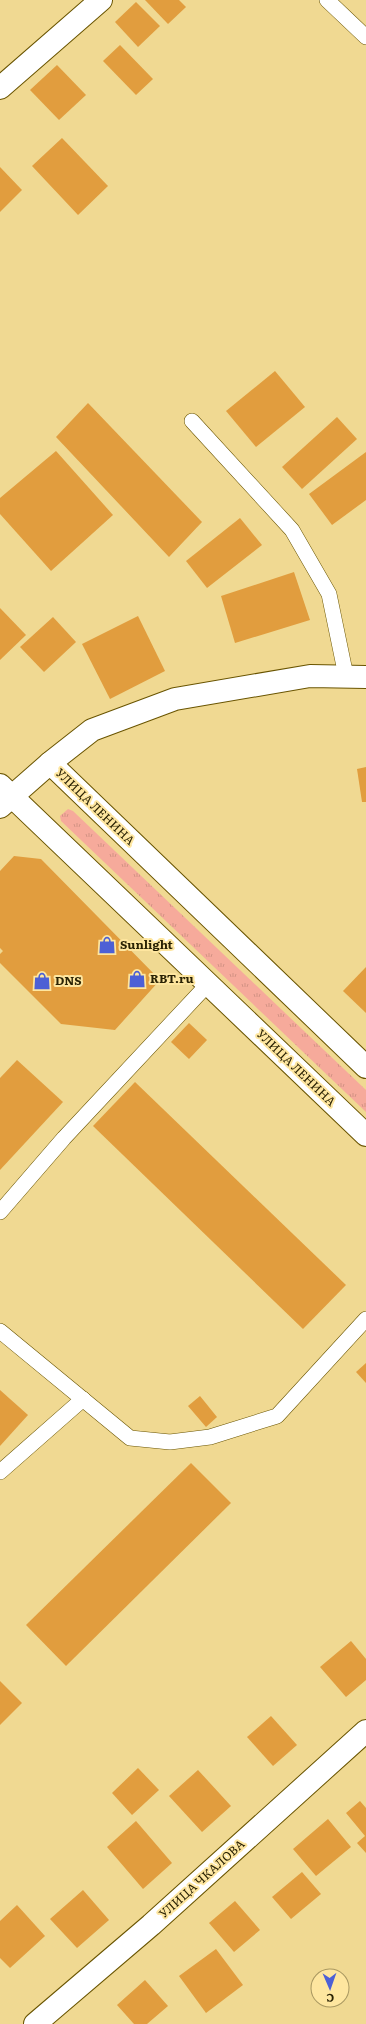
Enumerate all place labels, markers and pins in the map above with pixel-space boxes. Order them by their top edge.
shop icon: Sunlight [97,935,117,955]
place label: Sunlight [120,935,174,953]
shop icon: RBT.ru [127,969,147,989]
place label: RBT.ru [150,969,194,987]
shop icon: DNS [32,971,52,991]
place label: DNS [55,971,82,989]

